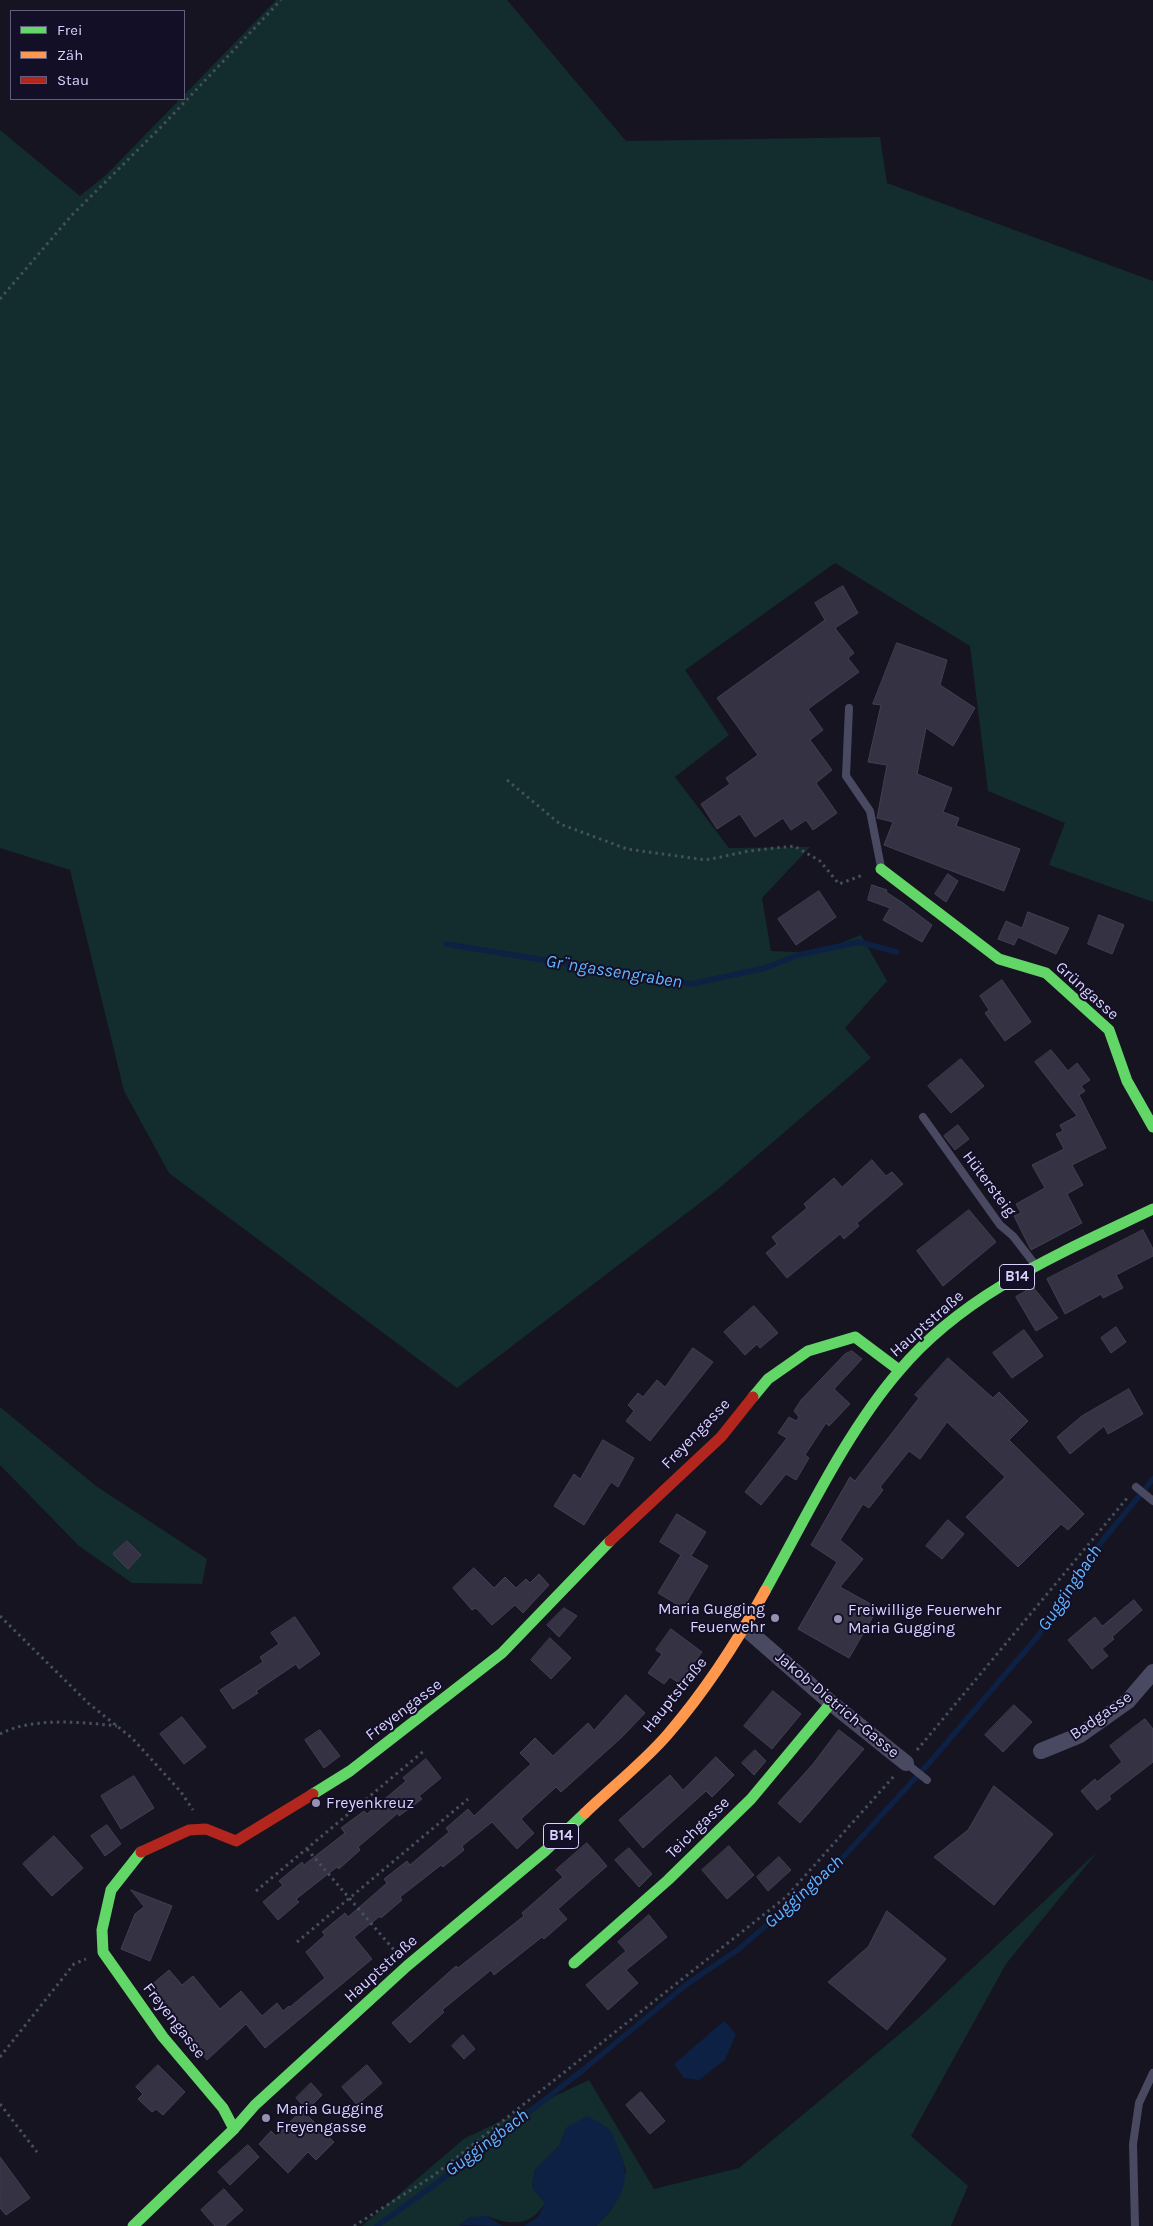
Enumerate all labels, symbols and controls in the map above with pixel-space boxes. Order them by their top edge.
legend [10,10,185,100]
text: Frei [57,21,82,39]
text: Zäh [57,46,83,64]
text: Stau [57,71,89,89]
water label: Gr¨ngassengraben [544,951,684,993]
street label: Grüngasse [1051,958,1123,1024]
street label: Hütersteig [958,1148,1020,1220]
road number: B14 [1000,1264,1034,1290]
street label: Hauptstraße [886,1287,968,1361]
street label: Freyengasse [658,1395,734,1473]
water label: Guggingbach [1033,1541,1107,1635]
place label: Maria Gugging Feuerwehr [658,1599,765,1637]
place label: Freiwillige Feuerwehr Maria Gugging [848,1600,1001,1638]
marker: Maria Gugging Feuerwehr [769,1612,781,1624]
marker: Freiwillige Feuerwehr Maria Gugging [832,1613,844,1625]
street label: Jakob-Dietrich-Gasse [771,1648,903,1762]
street label: Hauptstraße [639,1653,711,1737]
street label: Freyengasse [362,1675,446,1745]
street label: Badgasse [1066,1688,1136,1744]
place label: Freyenkreuz [326,1793,414,1813]
street label: Teichgasse [662,1793,734,1863]
marker: Freyenkreuz [310,1797,322,1809]
road number: B14 [544,1824,578,1848]
water label: Guggingbach [760,1851,848,1933]
street label: Hauptstraße [341,1931,421,2007]
street label: Freyengasse [139,1979,209,2063]
place label: Maria Gugging Freyengasse [276,2099,383,2137]
water label: Guggingbach [441,2105,533,2181]
marker: Maria Gugging Freyengasse [260,2112,272,2124]

